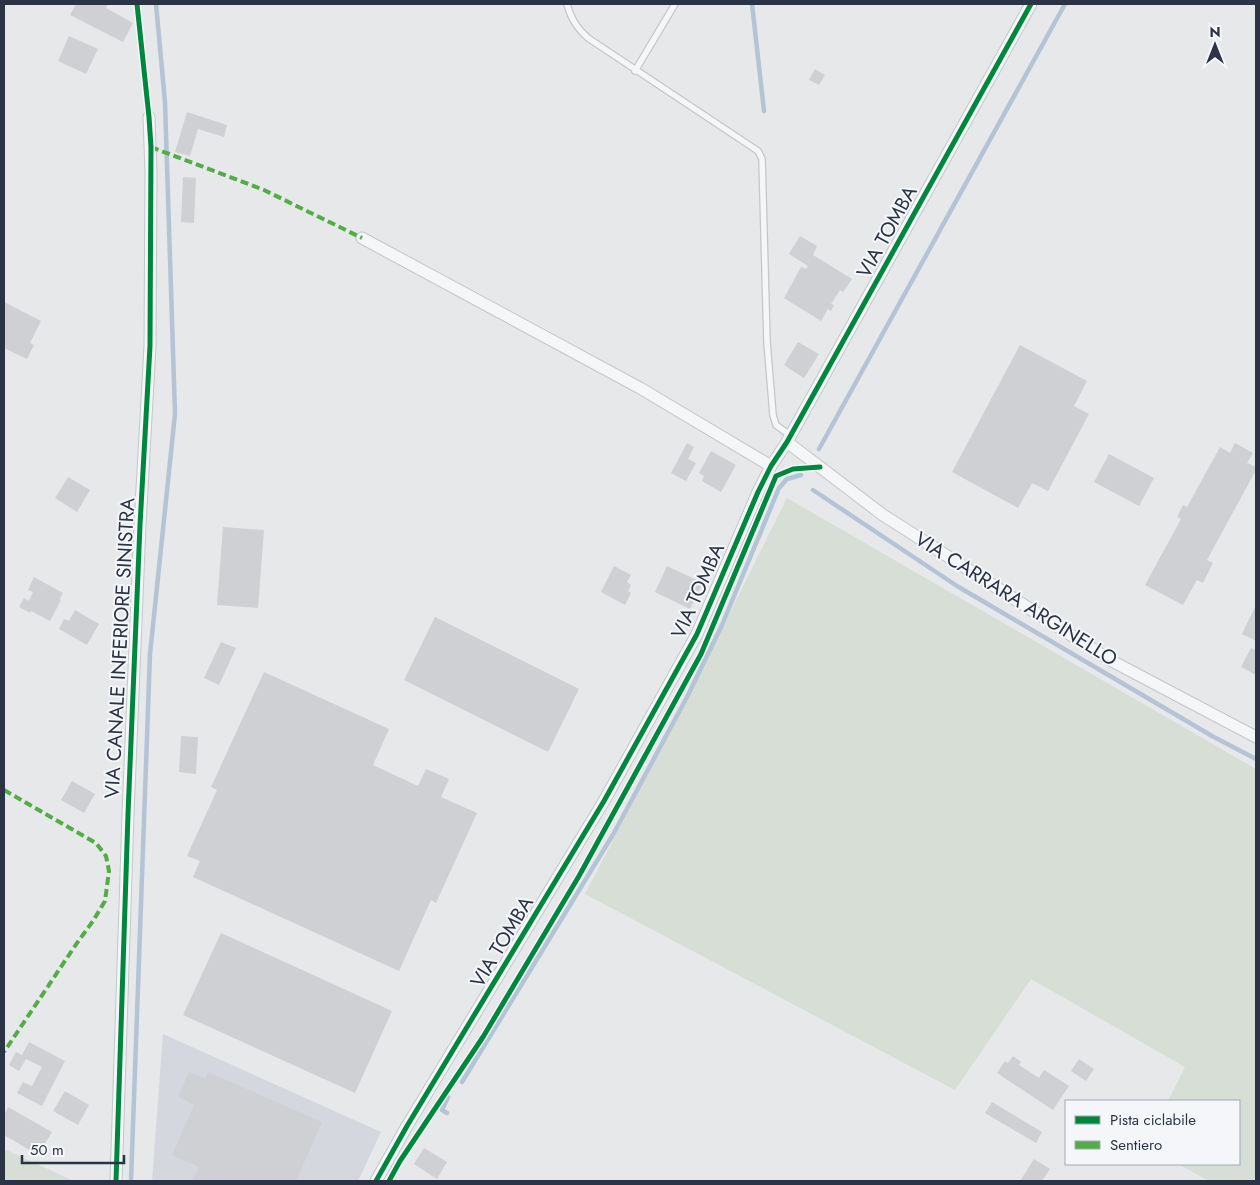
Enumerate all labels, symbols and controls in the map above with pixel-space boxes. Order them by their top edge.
north arrow [1190,20,1240,70]
text: N [1209,22,1221,42]
street label: VIA TOMBA [850,180,925,283]
street label: VIA CANALE INFERIORE SINISTRA [98,496,142,799]
street label: VIA CARRARA ARGINELLO [909,525,1123,673]
street label: VIA TOMBA [664,538,732,643]
street label: VIA TOMBA [463,890,541,993]
legend [1065,1100,1240,1165]
text: Pista ciclabile [1110,1109,1196,1131]
scale bar [22,1132,125,1164]
text: Sentiero [1110,1134,1162,1156]
text: 50 m [30,1139,64,1161]

